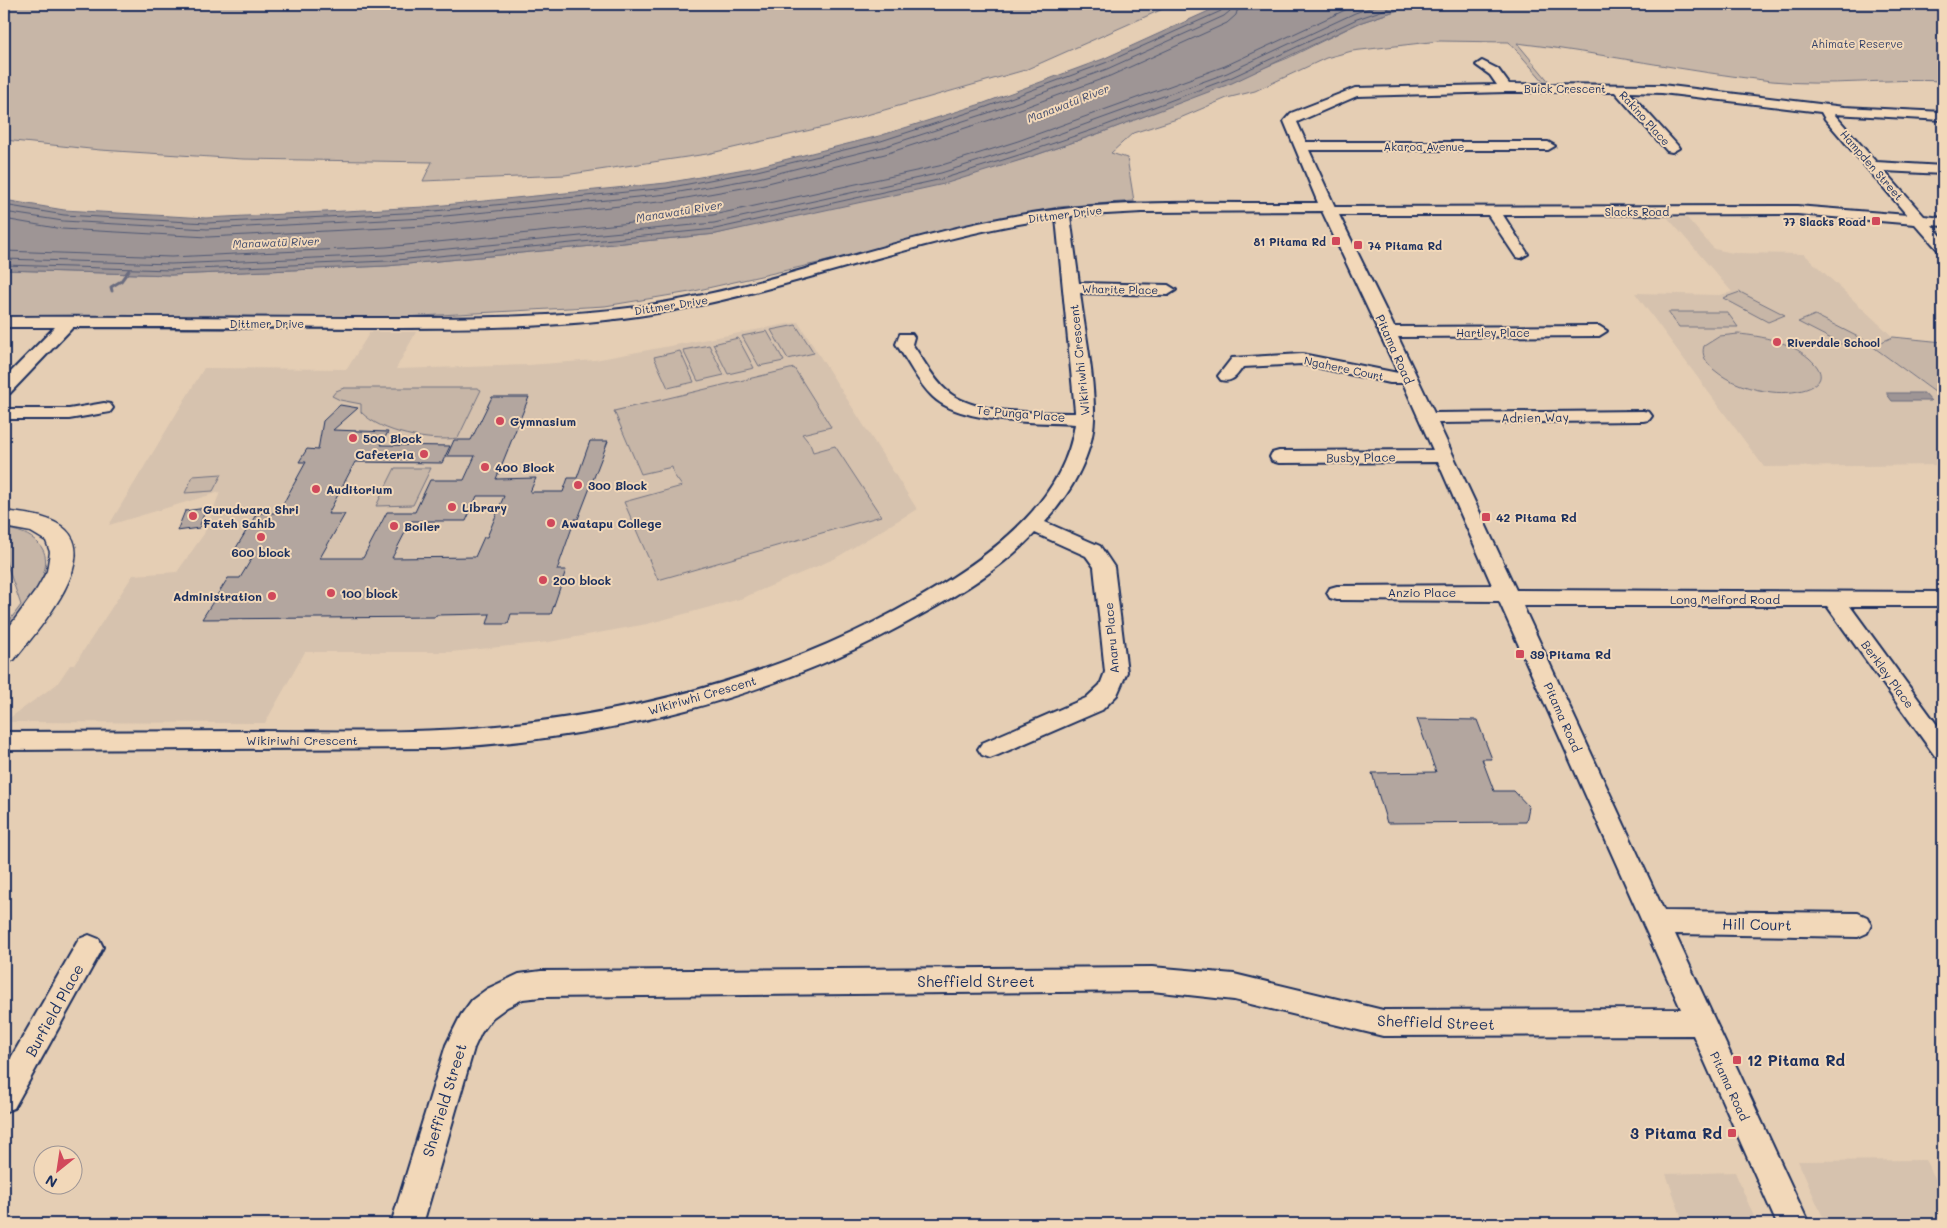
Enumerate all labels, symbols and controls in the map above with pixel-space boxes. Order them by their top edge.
park label: Ahimate Reserve [1811,36,1903,51]
water label: Manawatū River [1025,80,1112,126]
street label: Buick Crescent [1524,81,1606,96]
street label: Rakino Place [1616,87,1674,149]
street label: Hampden Street [1837,127,1907,203]
street label: Akaroa Avenue [1384,139,1465,154]
water label: Manawatū River [635,197,724,225]
street label: Dittmer Drive [1027,202,1103,226]
street label: Slacks Road [1605,204,1669,219]
place label: 77 Slacks Road [1783,214,1866,229]
marker: 77 Slacks Road [1870,215,1882,227]
water label: Manawatū River [232,233,320,251]
place label: 81 Pitama Rd [1253,234,1326,249]
marker: 81 Pitama Rd [1330,235,1342,247]
place label: 74 Pitama Rd [1368,238,1442,253]
marker: 74 Pitama Rd [1352,239,1364,251]
street label: Wharite Place [1082,281,1159,297]
street label: Dittmer Drive [633,292,709,318]
street label: Wikiriwhi Crescent [1065,304,1093,416]
street label: Pitama Road [1373,312,1418,387]
street label: Dittmer Drive [230,316,304,331]
street label: Hartley Place [1456,325,1530,340]
place label: Riverdale School [1787,335,1880,350]
marker: Riverdale School [1771,336,1783,348]
street label: Ngahere Court [1303,352,1385,384]
street label: Te Punga Place [976,401,1066,425]
street label: Adrien Way [1501,408,1569,426]
place label: Gymnasium [510,413,576,429]
marker: Gymnasium [494,415,506,427]
place label: 500 Block [363,430,422,446]
marker: 500 Block [347,432,359,444]
place label: Cafeteria [355,446,414,462]
marker: Cafeteria [418,448,430,460]
street label: Busby Place [1326,448,1396,466]
place label: 400 Block [495,459,555,475]
marker: 400 Block [479,461,491,473]
place label: 300 Block [588,477,647,493]
marker: 300 Block [572,479,584,491]
place label: Auditorium [326,481,392,497]
marker: Auditorium [310,483,322,495]
place label: Library [462,499,508,515]
place label: Gurudwara Shri Fateh Sahib [203,501,299,531]
marker: Library [446,501,458,513]
place label: 42 Pitama Rd [1496,509,1577,525]
marker: Gurudwara Shri Fateh Sahib [187,510,199,522]
marker: 42 Pitama Rd [1480,511,1492,523]
place label: Awatapu College [561,515,662,531]
marker: Awatapu College [545,517,557,529]
place label: Boiler [404,518,440,534]
marker: Boiler [388,520,400,532]
marker: 600 block [255,531,267,543]
place label: 600 block [232,544,290,560]
place label: 200 block [553,572,611,588]
marker: 200 block [537,574,549,586]
street label: Anzio Place [1388,584,1456,600]
place label: 100 block [341,585,398,601]
marker: 100 block [325,587,337,599]
place label: Administration [173,588,262,604]
marker: Administration [266,590,278,602]
street label: Long Melford Road [1670,591,1780,607]
street label: Anaru Place [1100,602,1122,674]
street label: Berkley Place [1858,637,1918,711]
place label: 39 Pitama Rd [1530,646,1611,662]
marker: 39 Pitama Rd [1514,648,1526,660]
street label: Wikiriwhi Crescent [646,672,758,718]
street label: Pitama Road [1541,680,1586,755]
street label: Wikiriwhi Crescent [246,732,358,748]
street label: Hill Court [1722,913,1792,935]
street label: Burfield Place [20,960,88,1060]
street label: Sheffield Street [917,971,1035,991]
street label: Sheffield Street [1377,1010,1495,1034]
street label: Sheffield Street [417,1041,471,1159]
street label: Pitama Road [1707,1049,1753,1124]
place label: 12 Pitama Rd [1747,1050,1846,1070]
marker: 12 Pitama Rd [1731,1054,1743,1066]
place label: 3 Pitama Rd [1630,1123,1723,1143]
marker: 3 Pitama Rd [1726,1127,1738,1139]
north arrow [32,1146,82,1196]
text: N [42,1171,61,1193]

